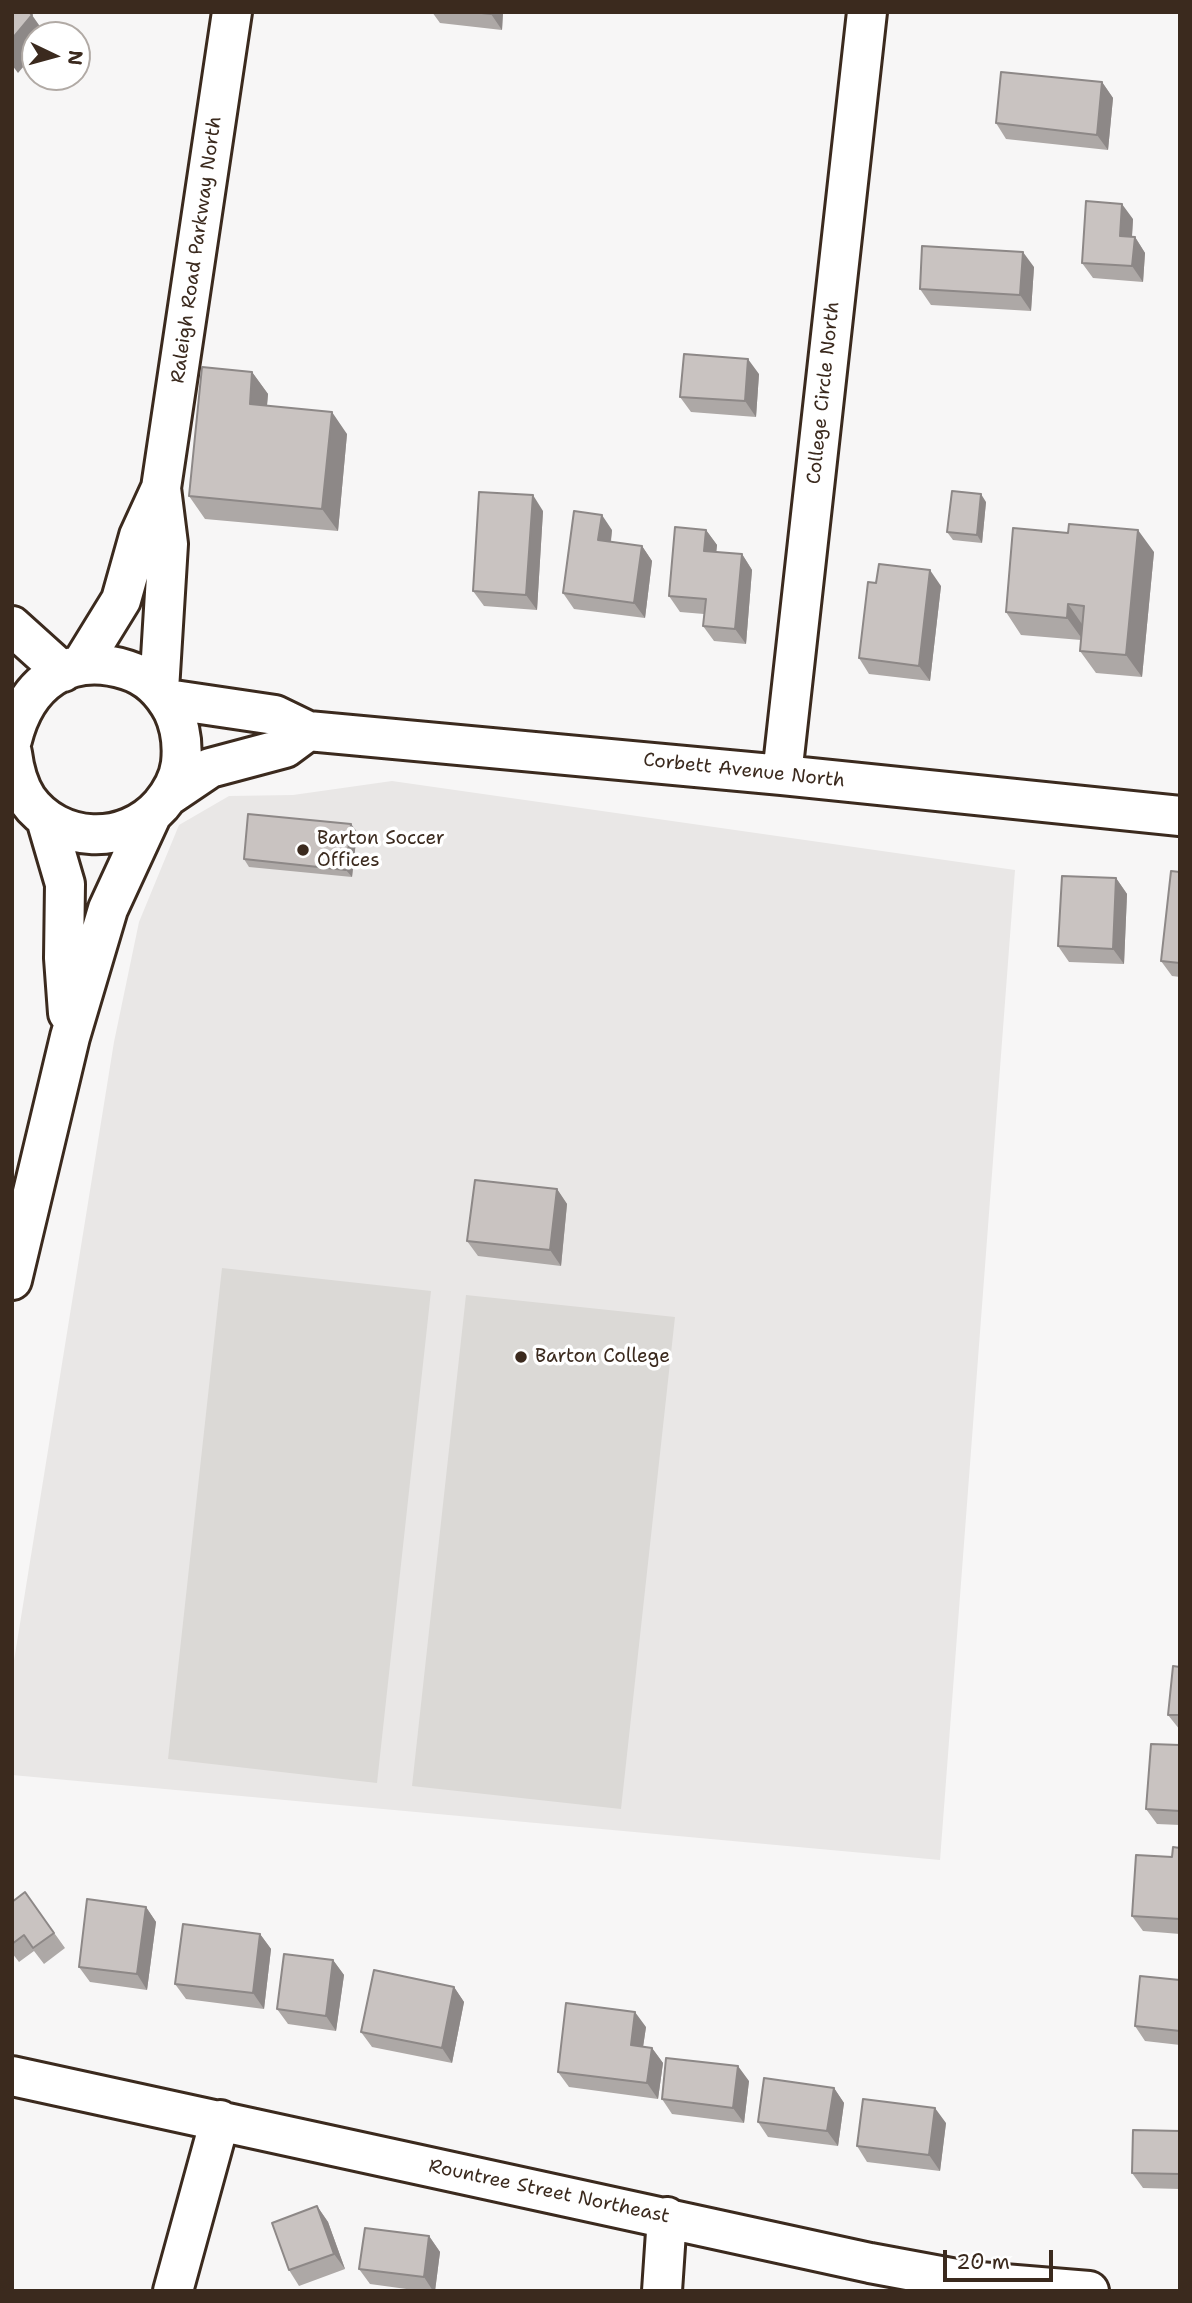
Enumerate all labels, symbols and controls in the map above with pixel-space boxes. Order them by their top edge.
north arrow [21,21,91,91]
text: N [62,49,89,66]
street label: Raleigh Road Parkway North [167,115,227,385]
street label: College Circle North [803,301,845,485]
street label: Corbett Avenue North [642,749,846,793]
place label: Barton Soccer Offices [317,828,445,872]
marker: Barton Soccer Offices [295,842,311,858]
place label: Barton College [535,1346,670,1368]
marker: Barton College [513,1349,529,1365]
street label: Rountree Street Northeast [426,2155,672,2229]
scale bar [947,2236,1057,2280]
text: 20 m [956,2248,1010,2276]

